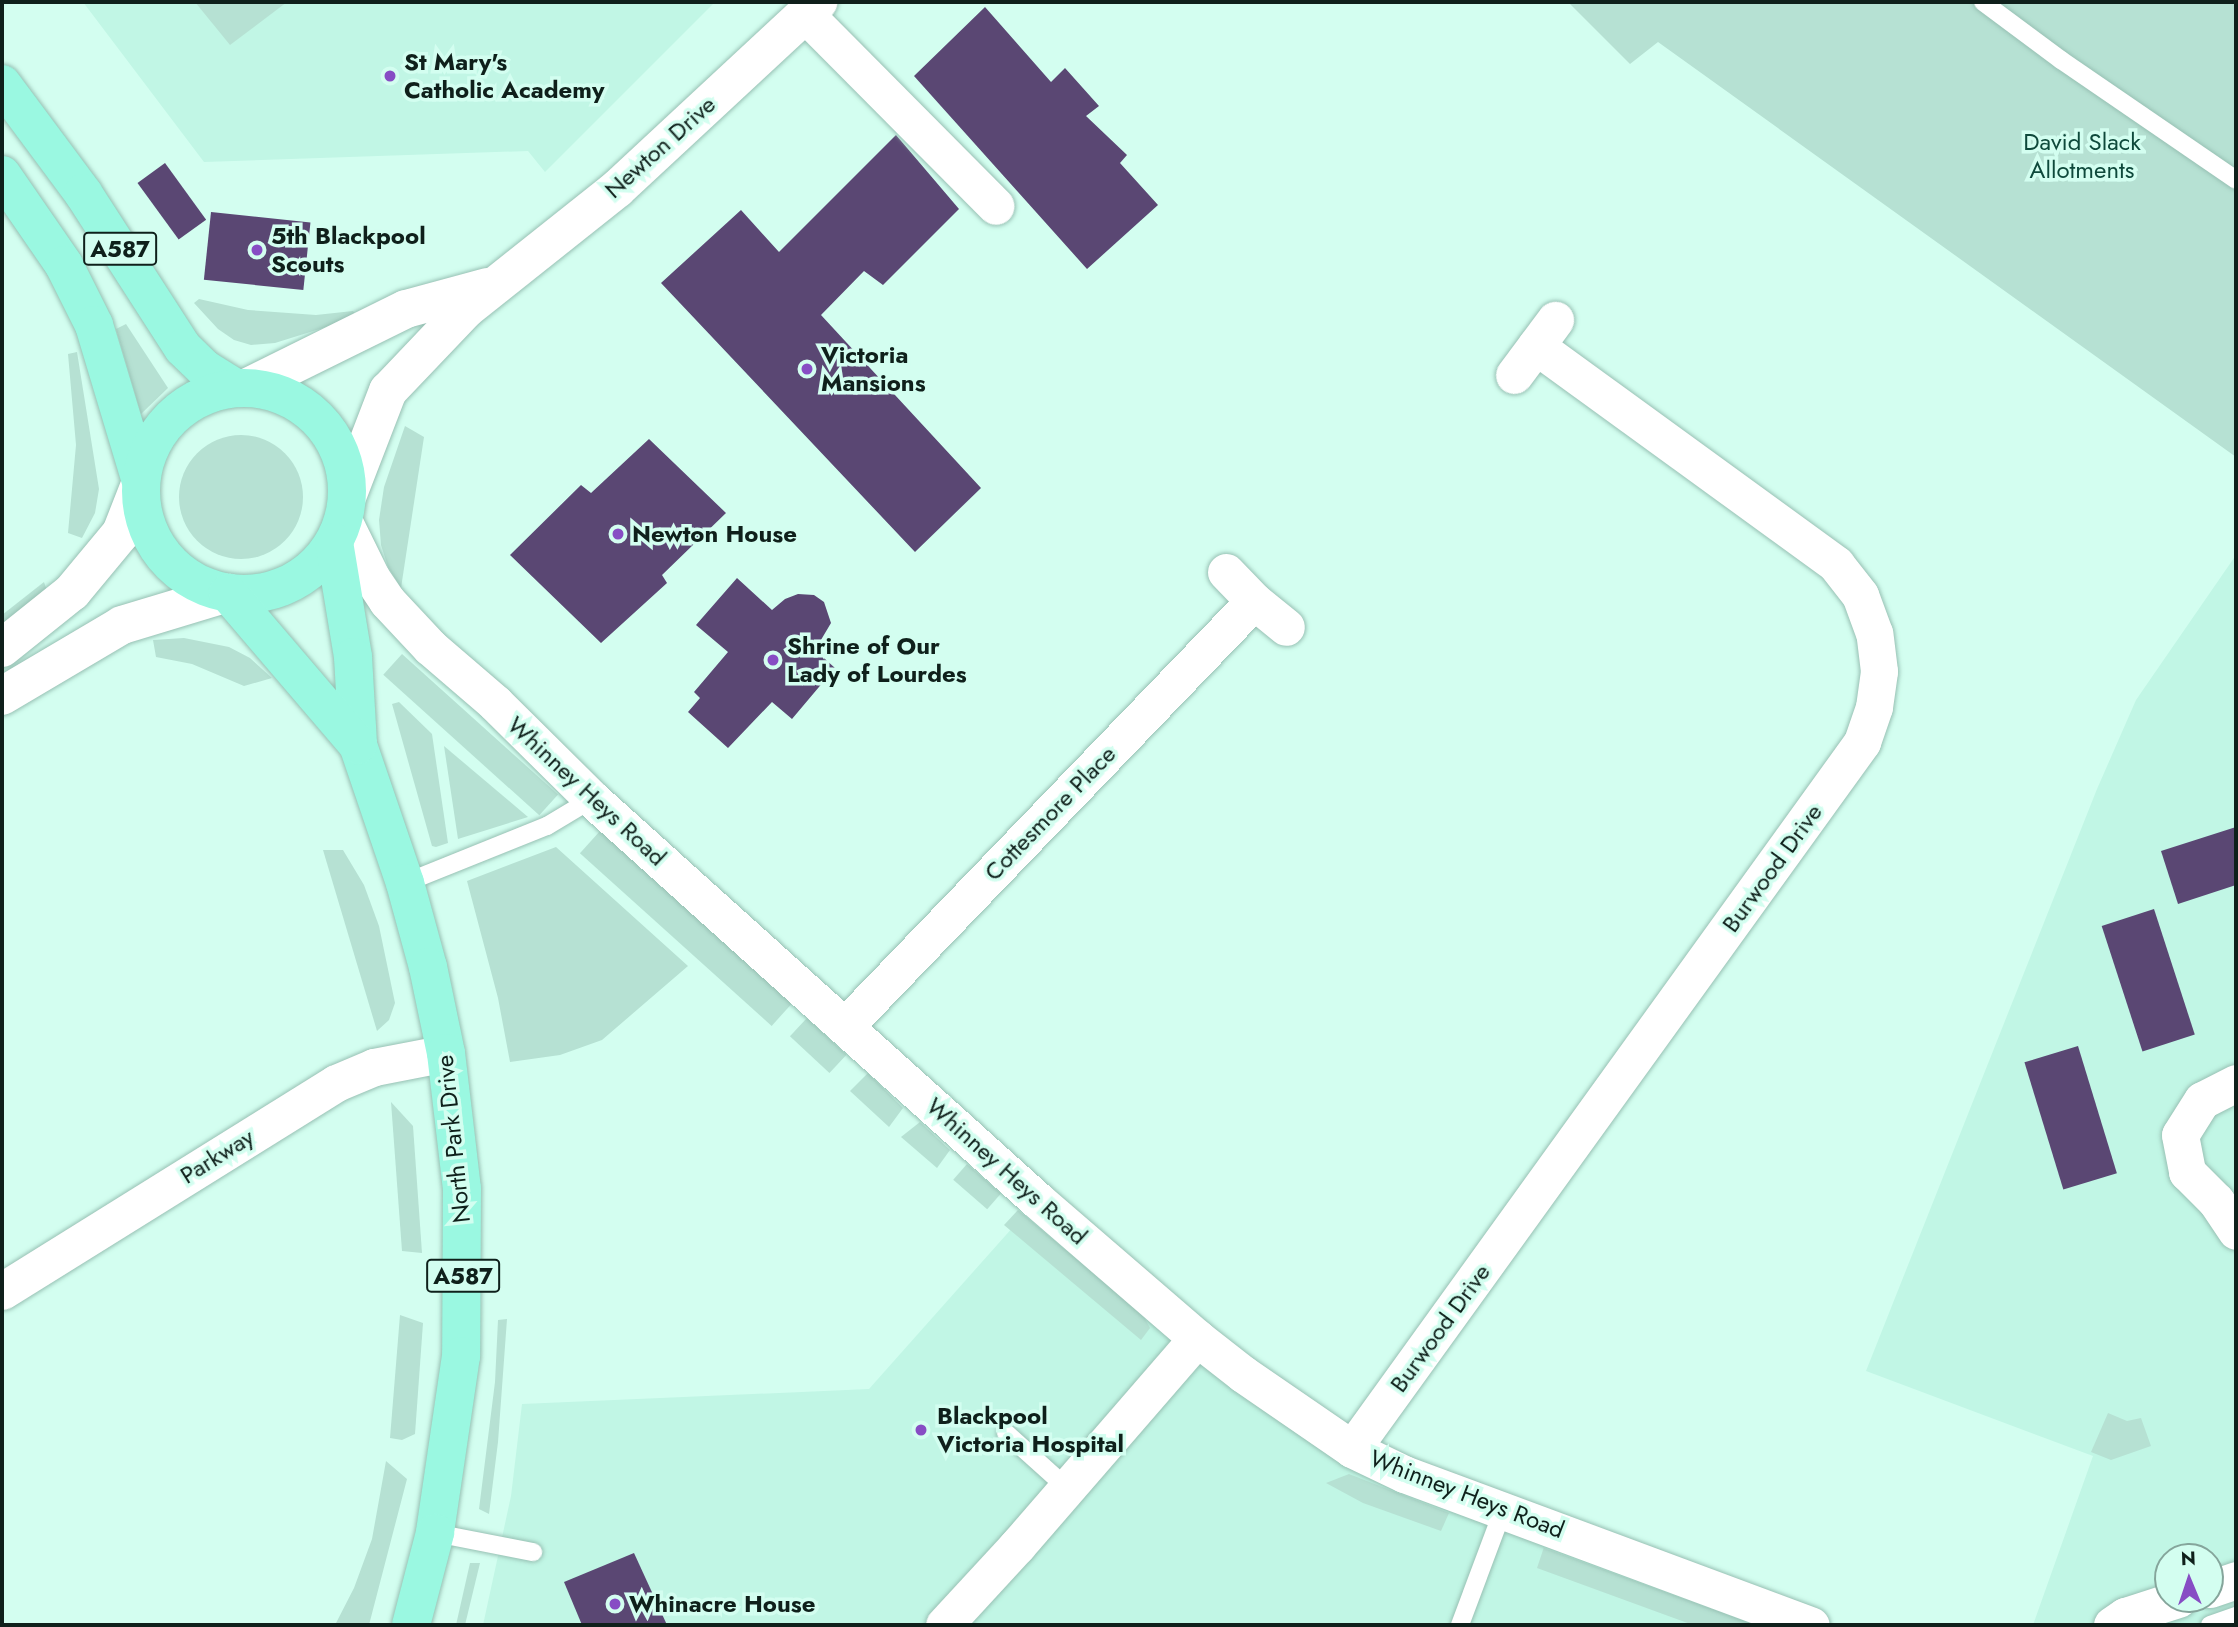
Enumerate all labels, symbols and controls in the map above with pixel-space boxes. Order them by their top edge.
place label: St Mary's Catholic Academy [404,48,604,104]
marker: St Mary's Catholic Academy [382,68,398,84]
street label: Newton Drive [599,90,721,204]
park label: David Slack Allotments [2023,128,2141,184]
place label: 5th Blackpool Scouts [271,222,426,278]
road number: A587 [82,230,158,268]
marker: 5th Blackpool Scouts [249,242,265,258]
place label: Victoria Mansions [821,341,926,397]
marker: Victoria Mansions [799,361,815,377]
place label: Newton House [632,520,797,548]
marker: Newton House [610,526,626,542]
place label: Shrine of Our Lady of Lourdes [787,632,967,688]
marker: Shrine of Our Lady of Lourdes [765,652,781,668]
street label: Whinney Heys Road [502,710,672,872]
street label: Cottesmore Place [978,740,1122,886]
street label: Burwood Drive [1716,798,1828,938]
street label: North Park Drive [430,1054,476,1224]
street label: Whinney Heys Road [921,1091,1093,1251]
street label: Parkway [175,1122,259,1190]
road number: A587 [424,1256,502,1296]
street label: Burwood Drive [1384,1258,1496,1398]
place label: Blackpool Victoria Hospital [937,1402,1124,1458]
marker: Blackpool Victoria Hospital [911,1420,931,1440]
street label: Whinney Heys Road [1366,1444,1568,1544]
north arrow [2154,1543,2224,1613]
text: N [2180,1545,2196,1572]
place label: Whinacre House [629,1590,815,1618]
marker: Whinacre House [607,1596,623,1612]

